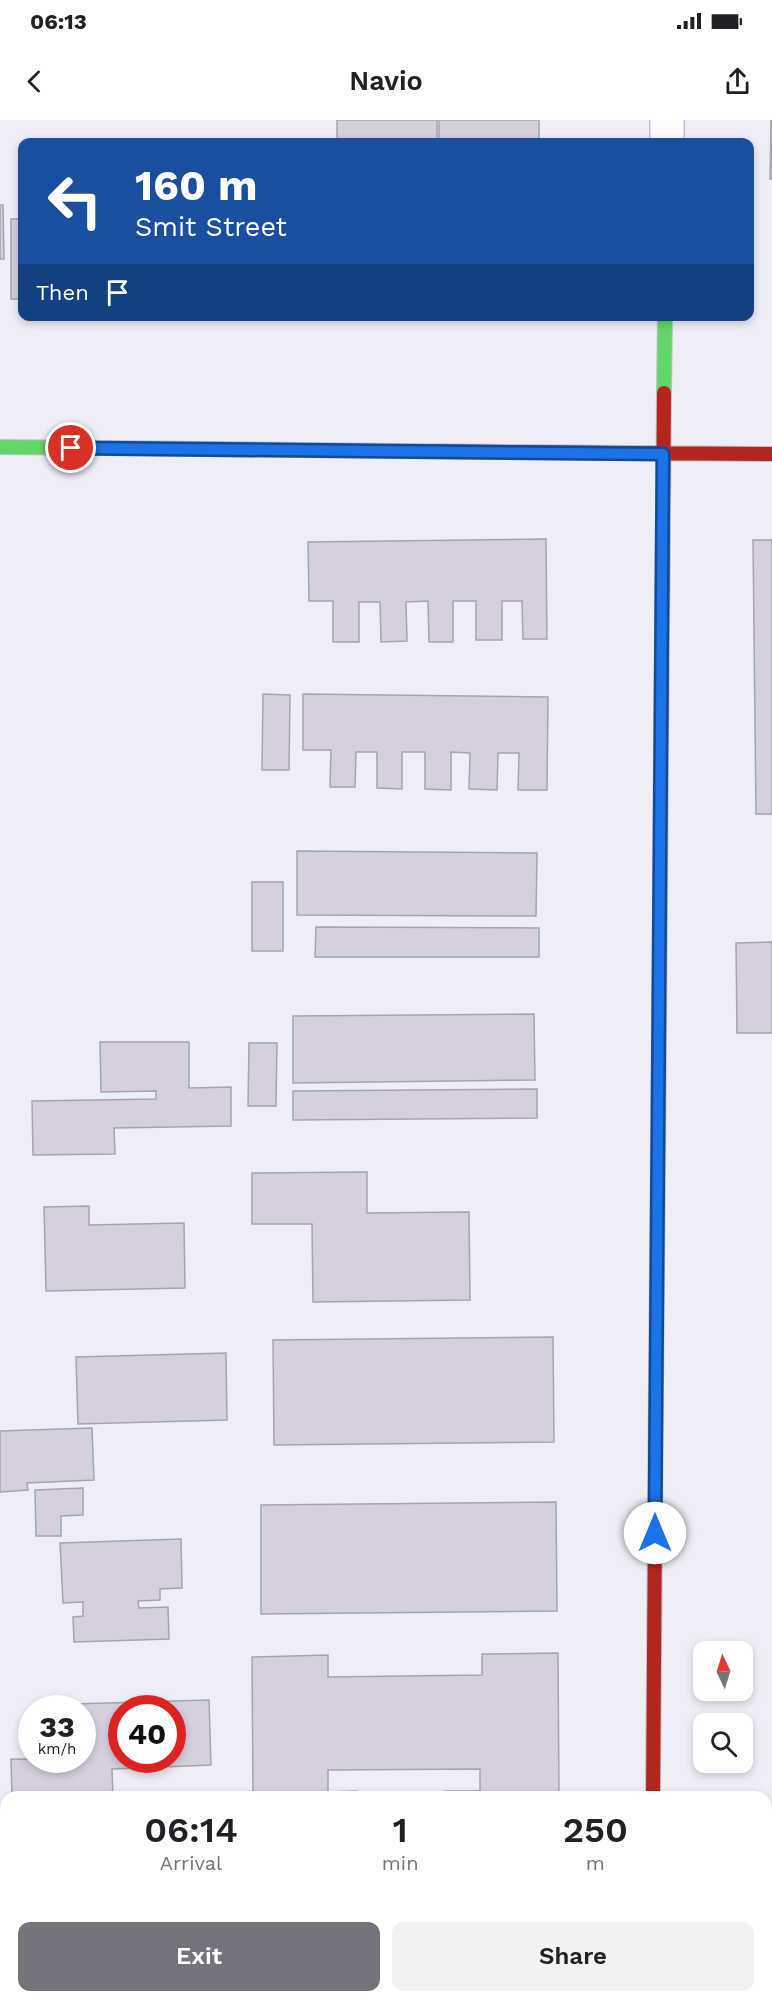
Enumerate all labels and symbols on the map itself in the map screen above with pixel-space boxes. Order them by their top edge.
pin [45,422,96,473]
position arrow [623,1501,687,1565]
north arrow [693,1641,753,1701]
speed limit sign: 40 [108,1695,186,1773]

